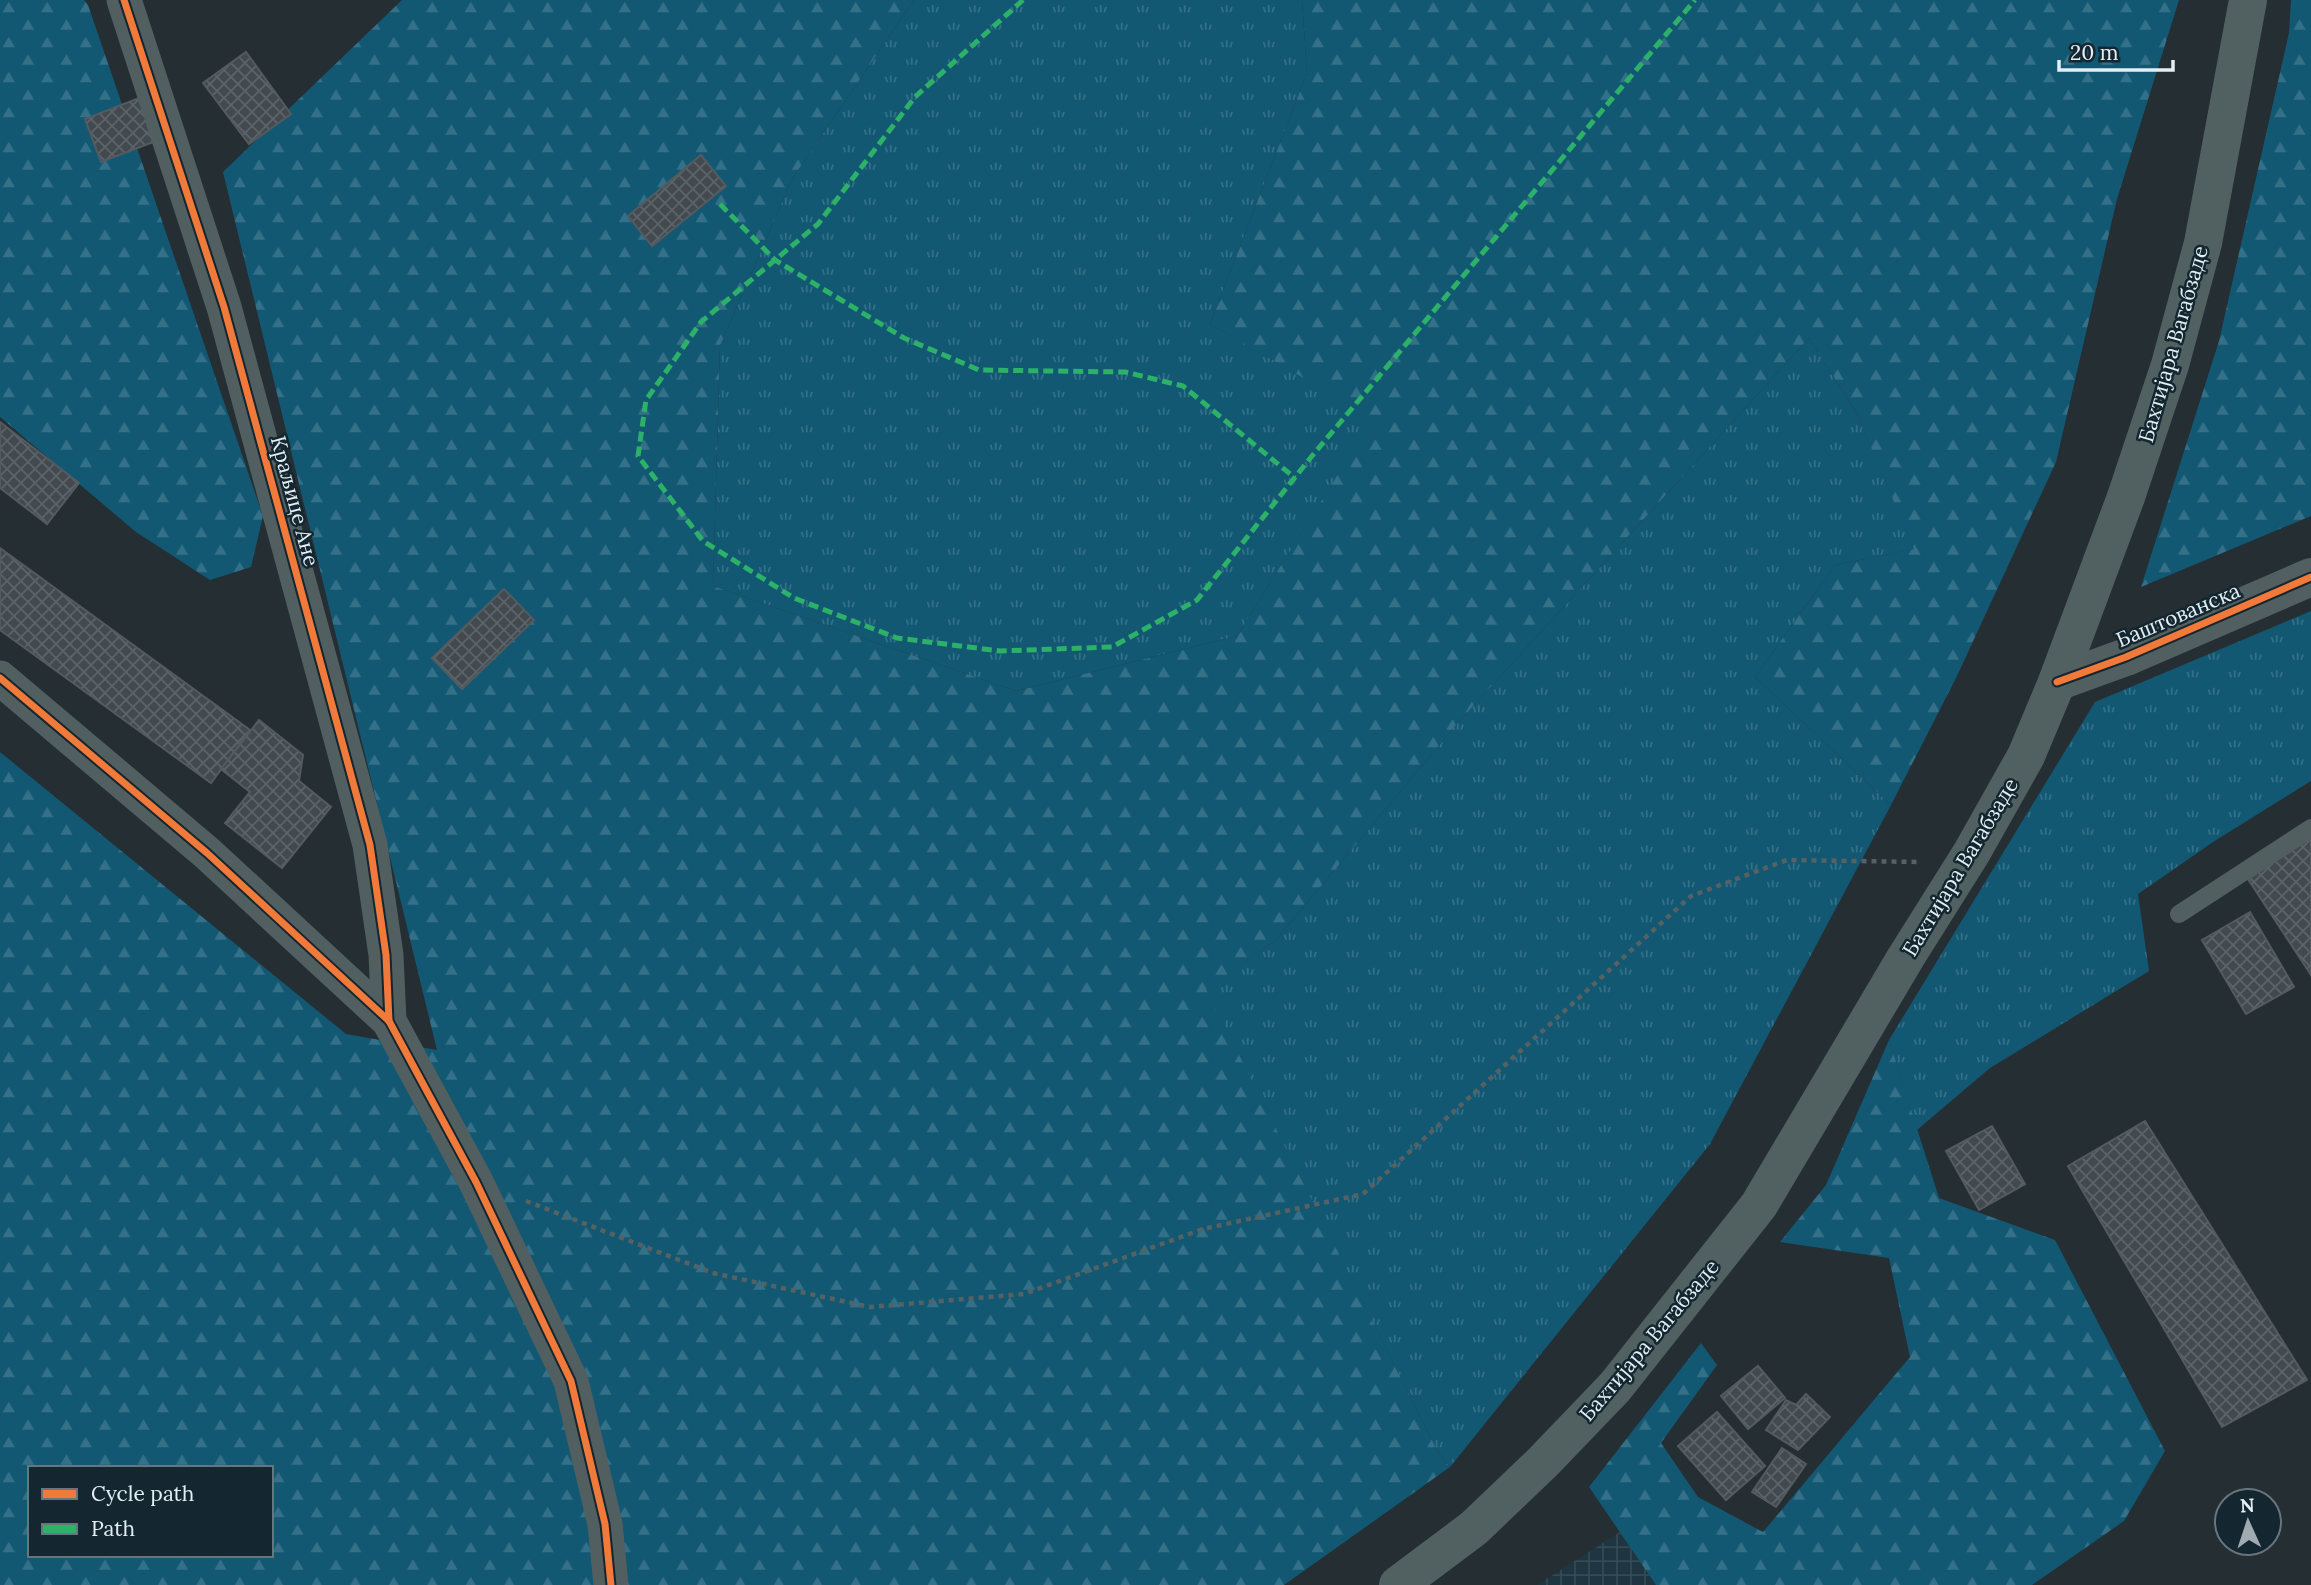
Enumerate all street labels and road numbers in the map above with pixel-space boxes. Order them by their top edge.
street label: Бахтијара Вагабзаде [2132,243,2214,445]
street label: Краљице Ане [265,433,325,569]
street label: Баштованска [2112,577,2244,653]
street label: Бахтијара Вагабзаде [1896,773,2024,961]
street label: Бахтијара Вагабзаде [1573,1253,1725,1427]

